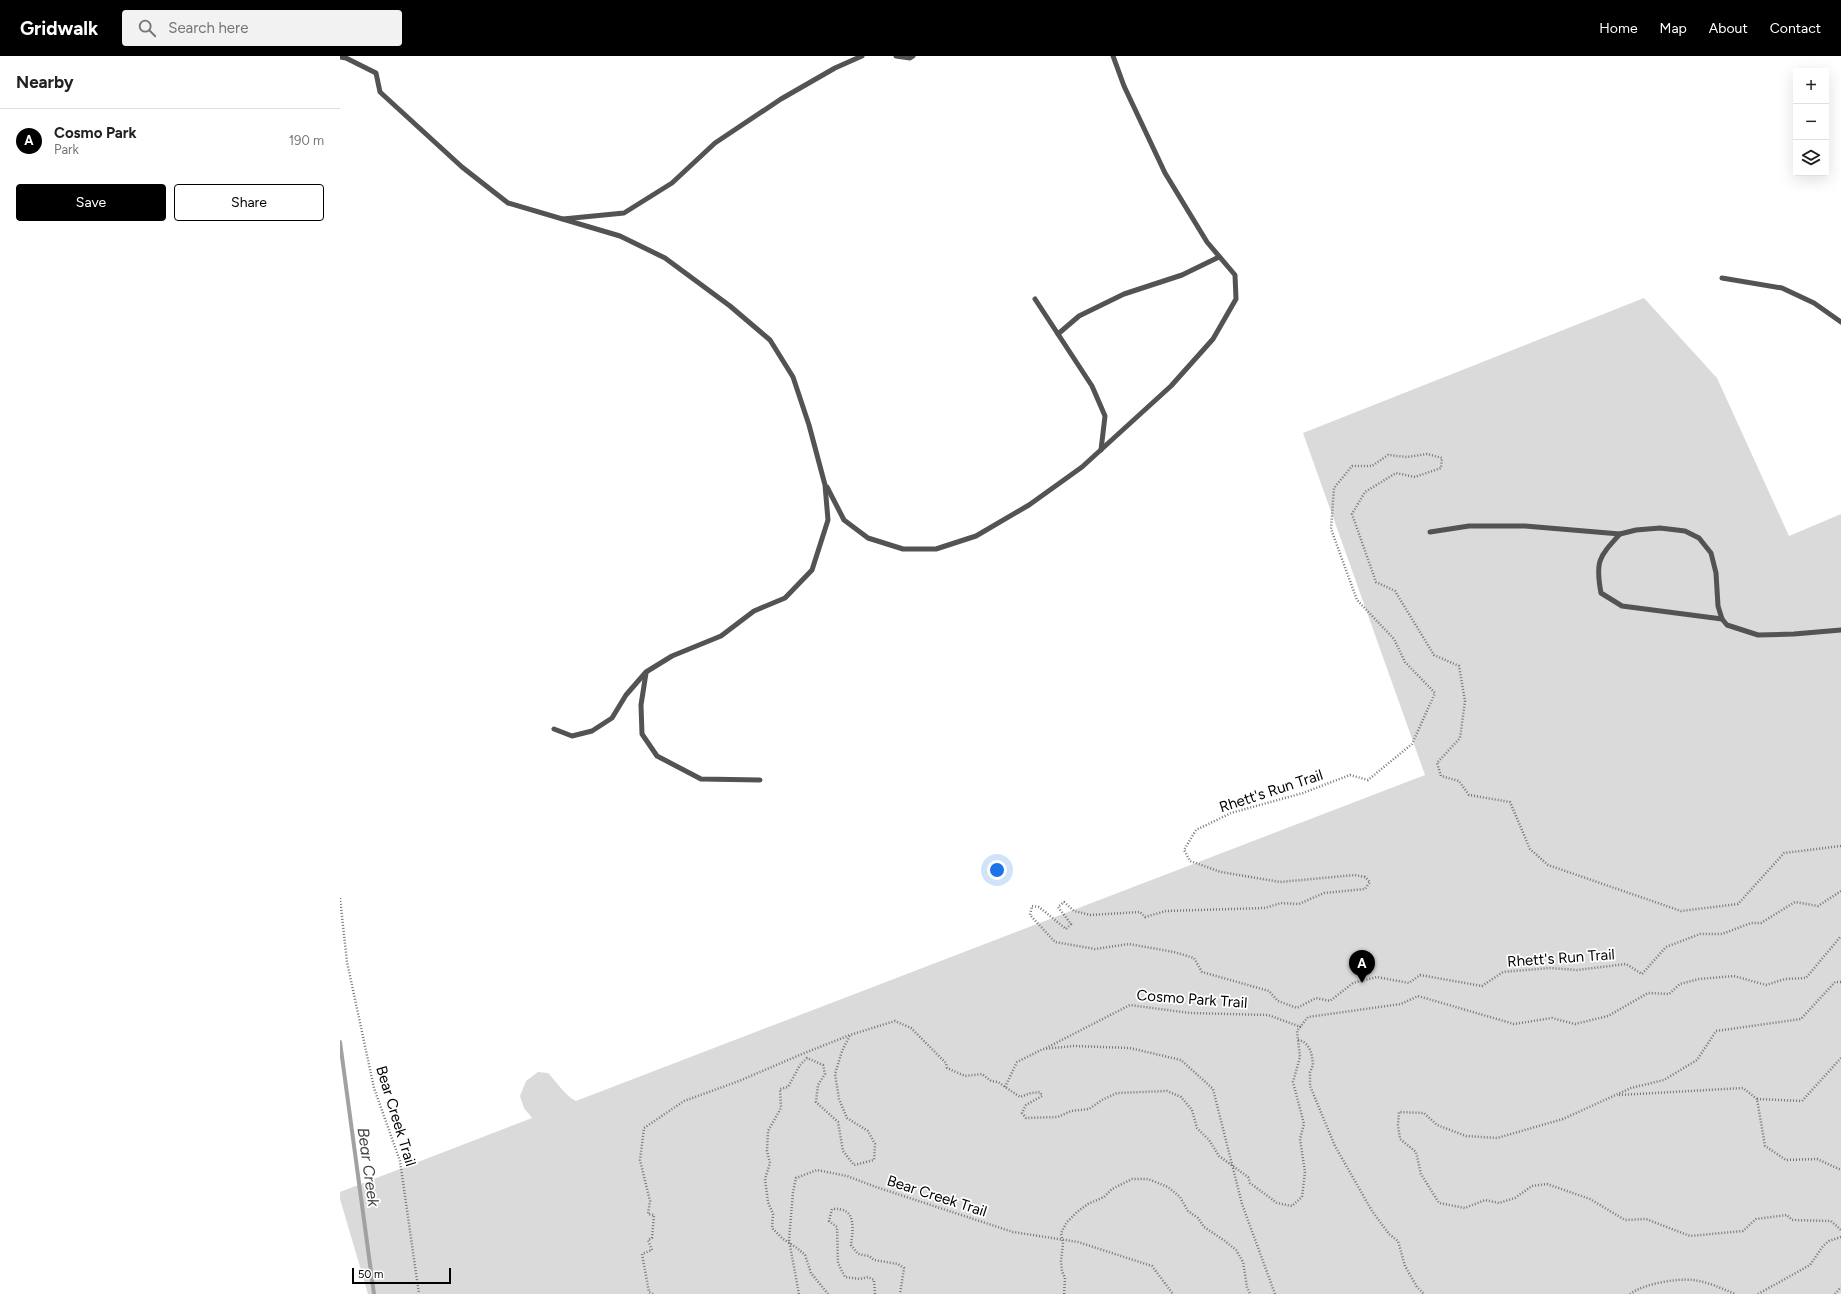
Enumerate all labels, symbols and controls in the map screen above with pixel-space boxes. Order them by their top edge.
search box [122,10,402,46]
text: Gridwalk [20,17,98,40]
icon: search [136,17,158,39]
text: Search here [168,19,248,37]
text: Home [1599,20,1638,37]
text: Map [1660,20,1687,37]
text: About [1709,20,1748,37]
text: Contact [1770,20,1821,37]
map controls [1793,68,1829,176]
button: + [1793,68,1829,104]
text: Nearby [16,72,74,92]
button: − [1793,104,1829,140]
text: Cosmo Park [54,124,137,142]
text: A [24,133,34,148]
text: 190 m [289,133,324,148]
button: layers [1793,140,1829,176]
text: Park [54,142,79,157]
button: Save [16,184,166,221]
button: Share [174,184,324,221]
street label: Rhett's Run Trail [1217,766,1325,816]
your location [987,860,1007,880]
street label: Rhett's Run Trail [1507,945,1615,971]
pin: A [1349,950,1375,983]
street label: Cosmo Park Trail [1136,986,1248,1012]
street label: Bear Creek Trail [372,1064,420,1168]
water label: Bear Creek [354,1126,384,1209]
street label: Bear Creek Trail [885,1171,989,1221]
scale bar [352,1266,451,1285]
text: 50 m [358,1268,383,1281]

